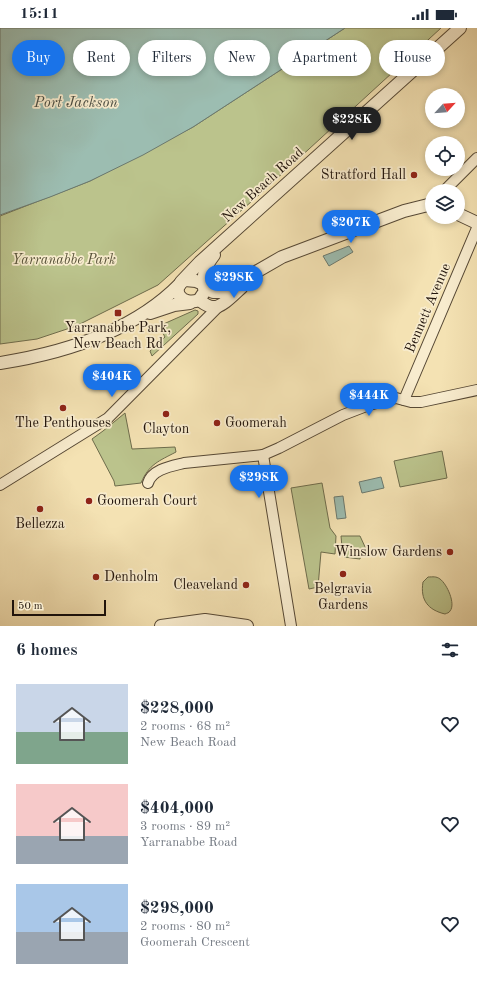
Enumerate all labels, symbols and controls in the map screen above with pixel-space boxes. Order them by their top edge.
text: 15:11 [20,7,59,22]
chip: Buy [12,40,65,76]
chip: Rent [73,40,130,76]
chip: Filters [138,40,206,76]
chip: New [214,40,270,76]
chip: Apartment [278,40,371,76]
chip: House [379,40,445,76]
north arrow [425,88,465,128]
map controls [425,88,465,224]
water label: Port Jackson [33,96,118,111]
pin: $228K [324,107,380,141]
text: $228K [332,113,372,126]
button: locate [425,136,465,176]
street label: New Beach Road [220,145,306,225]
place label: Stratford Hall [321,168,406,182]
marker: Stratford Hall [409,170,419,180]
button: layers [425,184,465,224]
pin: $207K [323,210,379,244]
text: $207K [331,216,371,229]
park label: Yarranabbe Park [12,253,116,267]
street label: Bennett Avenue [403,261,453,355]
pin: $298K [206,265,262,299]
text: $298K [214,271,254,284]
marker: Yarranabbe Park, New Beach Rd [113,308,123,318]
place label: Yarranabbe Park, New Beach Rd [65,321,171,351]
pin: $404K [84,364,140,398]
text: $404K [92,370,132,383]
pin: $444K [341,383,397,417]
text: $444K [349,389,389,402]
marker: The Penthouses [58,403,68,413]
marker: Clayton [161,409,171,419]
place label: The Penthouses [15,416,111,430]
place label: Goomerah [225,416,287,430]
marker: Goomerah [212,418,222,428]
place label: Clayton [143,422,190,436]
pin: $298K [231,465,287,499]
text: $298K [239,471,279,484]
place label: Goomerah Court [97,494,197,508]
marker: Goomerah Court [84,496,94,506]
marker: Bellezza [35,504,45,514]
place label: Bellezza [15,517,65,531]
place label: Winslow Gardens [335,545,442,559]
marker: Winslow Gardens [445,547,455,557]
marker: Belgravia Gardens [338,569,348,579]
place label: Denholm [104,570,158,584]
marker: Denholm [91,572,101,582]
place label: Cleaveland [173,578,238,592]
marker: Cleaveland [241,580,251,590]
place label: Belgravia Gardens [314,582,372,612]
scale bar [12,598,106,617]
text: 50 m [18,601,43,612]
icon: filters [439,639,461,661]
text: 6 homes [16,642,78,659]
icon: home [48,700,96,748]
text: $228,000 [140,700,214,717]
icon: heart [439,713,461,735]
text: 2 rooms · 68 m² [140,720,230,733]
text: New Beach Road [140,736,236,749]
icon: home [48,800,96,848]
text: $404,000 [140,800,214,817]
icon: heart [439,813,461,835]
text: 3 rooms · 89 m² [140,820,230,833]
text: Yarranabbe Road [140,836,237,849]
icon: home [48,900,96,948]
text: $298,000 [140,900,214,917]
icon: heart [439,913,461,935]
text: 2 rooms · 80 m² [140,920,230,933]
text: Goomerah Crescent [140,936,250,949]

